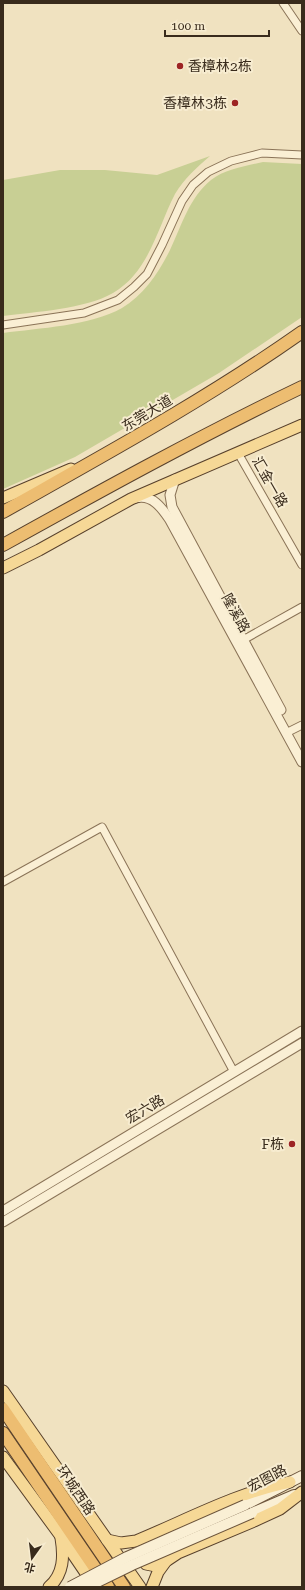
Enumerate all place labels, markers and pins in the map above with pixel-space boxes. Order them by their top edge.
place label: 香樟林2栋 [188,58,252,74]
marker: 香樟林2栋 [175,61,185,71]
place label: 香樟林3栋 [163,95,227,111]
marker: 香樟林3栋 [230,98,240,108]
place label: F栋 [262,1136,284,1152]
marker: F栋 [287,1139,297,1149]

